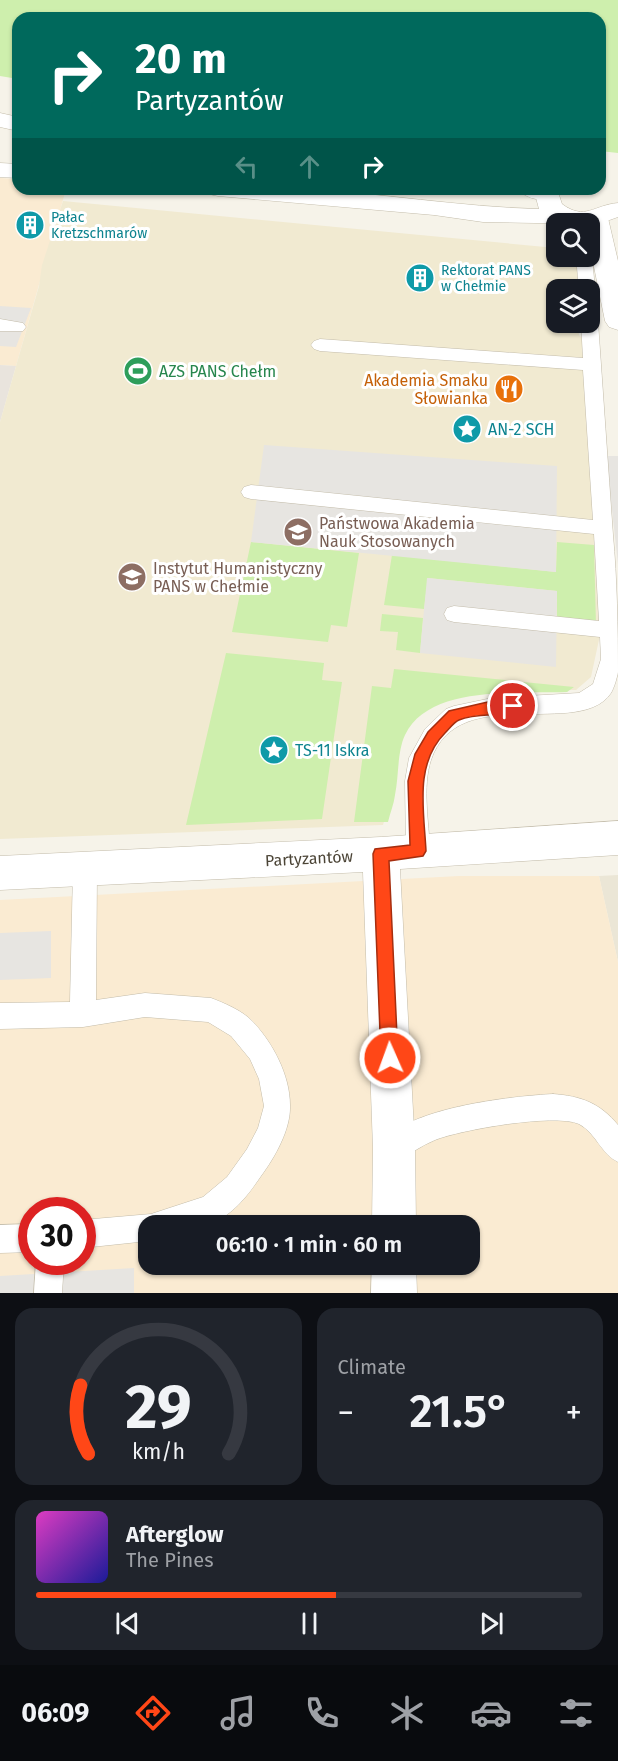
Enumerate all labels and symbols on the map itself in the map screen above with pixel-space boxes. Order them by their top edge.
building icon: Pałac Kretzschmarów [14,209,46,241]
place label: Pałac Kretzschmarów [51,209,147,242]
building icon: Rektorat PANS w Chełmie [404,262,436,294]
place label: Rektorat PANS w Chełmie [441,262,531,295]
sports icon: AZS PANS Chełm [122,355,154,387]
place label: AZS PANS Chełm [159,362,276,381]
place label: Akademia Smaku Słowianka [364,371,488,408]
restaurant icon: Akademia Smaku Słowianka [493,373,525,405]
place icon: AN-2 SCH [451,413,483,445]
place label: AN-2 SCH [488,420,554,439]
place label: Państwowa Akademia Nauk Stosowanych [319,514,475,551]
school or university icon: Państwowa Akademia Nauk Stosowanych [282,516,314,548]
place label: Instytut Humanistyczny PANS w Chełmie [153,559,323,596]
school or university icon: Instytut Humanistyczny PANS w Chełmie [116,561,148,593]
pin [487,680,538,731]
place icon: TS-11 Iskra [258,734,290,766]
place label: TS-11 Iskra [295,741,370,760]
street label: Partyzantów [265,847,354,870]
position arrow [358,1026,422,1090]
speed limit sign: 30 [18,1197,96,1275]

